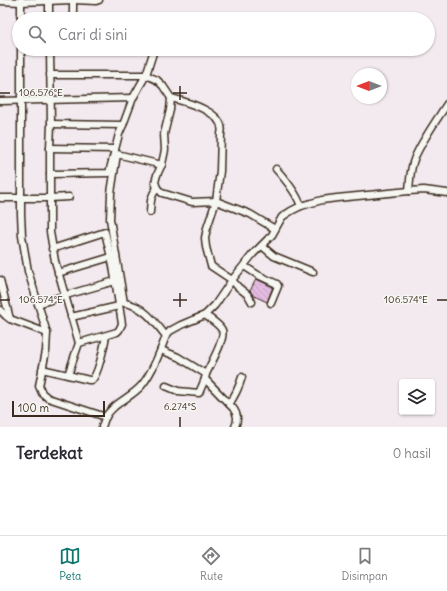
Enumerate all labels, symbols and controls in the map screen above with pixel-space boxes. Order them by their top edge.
search box [12,12,435,56]
icon: search [26,23,48,45]
text: Cari di sini [58,25,127,44]
north arrow [351,68,387,104]
text: 106.576°E [19,86,63,99]
text: 106.574°E [19,293,63,306]
text: 106.574°E [384,293,428,306]
map controls [399,379,435,415]
button: layers [399,379,435,415]
scale bar [12,399,105,418]
text: 6.274°S [164,400,197,413]
text: 100 m [18,401,49,415]
text: Terdekat [16,442,83,464]
text: 0 hasil [393,445,431,462]
tab: Peta [59,545,81,583]
tab: Rute [200,545,223,583]
tab: Disimpan [341,545,388,583]

